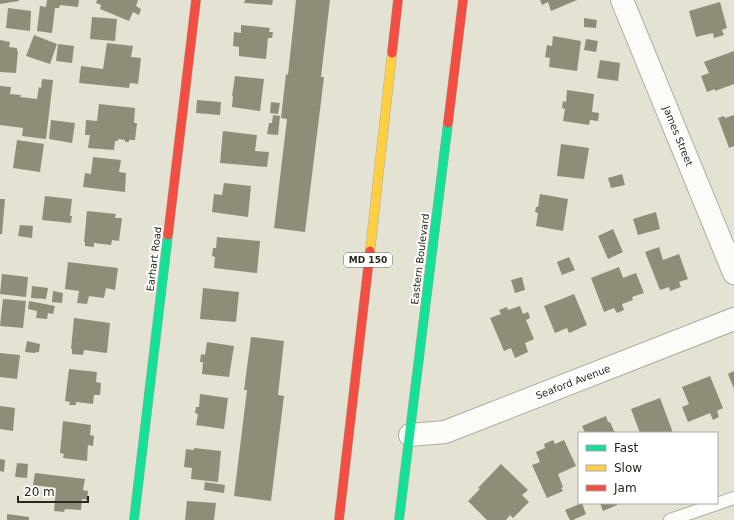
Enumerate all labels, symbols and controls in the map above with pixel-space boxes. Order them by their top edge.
street label: James Street [661,103,695,168]
street label: Eastern Boulevard [409,213,431,305]
street label: Earhart Road [145,226,163,292]
road number: MD 150 [344,253,392,267]
street label: Seaford Avenue [534,363,612,401]
legend [578,432,718,504]
text: Fast [614,441,638,455]
text: Slow [614,461,642,475]
scale bar [18,478,88,504]
text: Jam [613,481,637,495]
text: 20 m [24,485,55,499]

